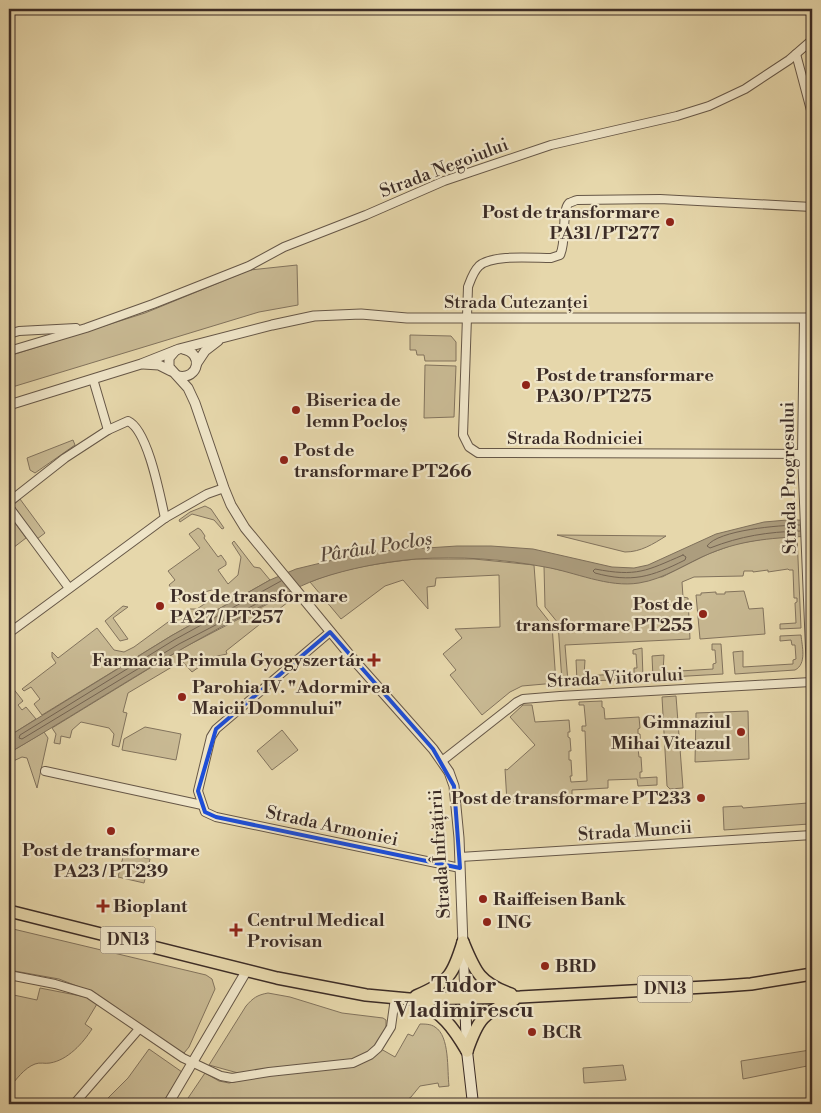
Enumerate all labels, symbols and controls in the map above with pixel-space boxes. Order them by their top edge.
street label: Strada Negoiului [376,133,512,203]
place label: Post de transformare PA31 / PT277 [482,201,660,245]
marker: Post de transformare PA31 / PT277 [664,216,676,228]
street label: Strada Cutezanței [444,291,588,314]
place label: Post de transformare PA30 / PT275 [536,364,714,408]
marker: Post de transformare PA30 / PT275 [520,379,532,391]
place label: Biserica de lemn Pocloș [306,389,408,433]
street label: Strada Progresului [776,401,802,555]
marker: Biserica de lemn Pocloș [290,404,302,416]
street label: Strada Rodniciei [507,427,643,450]
place label: Post de transformare PT266 [294,439,472,483]
marker: Post de transformare PT266 [278,454,290,466]
water label: Pârâul Pocloș [317,526,434,568]
place label: Post de transformare PA27 / PT257 [170,585,348,629]
place label: Post de transformare PT255 [516,593,693,637]
marker: Post de transformare PA27 / PT257 [154,600,166,612]
marker: Post de transformare PT255 [697,608,709,620]
place label: Farmacia Primula Gyogyszertár [92,649,364,672]
marker: Farmacia Primula Gyogyszertár [368,654,380,666]
street label: Strada Viitorului [546,663,684,693]
place label: Parohia IV. "Adormirea Maicii Domnului" [192,676,391,720]
marker: Parohia IV. "Adormirea Maicii Domnului" [176,691,188,703]
place label: Gimnaziul Mihai Viteazul [611,711,731,755]
marker: Gimnaziul Mihai Viteazul [735,726,747,738]
place label: Post de transformare PT233 [451,787,691,810]
street label: Strada Înfrățirii [424,788,456,920]
marker: Post de transformare PT233 [695,792,707,804]
street label: Strada Armoniei [264,801,400,851]
street label: Strada Muncii [577,816,693,846]
marker: Post de transformare PA23 / PT239 [105,825,117,837]
place label: Post de transformare PA23 / PT239 [22,839,200,883]
place label: Raiffeisen Bank [493,888,627,911]
marker: Raiffeisen Bank [477,893,489,905]
place label: Bioplant [113,895,188,918]
marker: Bioplant [97,900,109,912]
place label: Centrul Medical Provisan [247,909,385,953]
place label: ING [497,911,532,934]
marker: ING [481,916,493,928]
marker: Centrul Medical Provisan [229,923,243,937]
road number: DN13 [100,926,156,954]
place label: BRD [555,955,596,978]
marker: BRD [539,960,551,972]
district label: Tudor Vladimirescu [394,972,534,1024]
road number: DN13 [638,976,692,1002]
place label: BCR [542,1021,582,1044]
marker: BCR [526,1026,538,1038]

